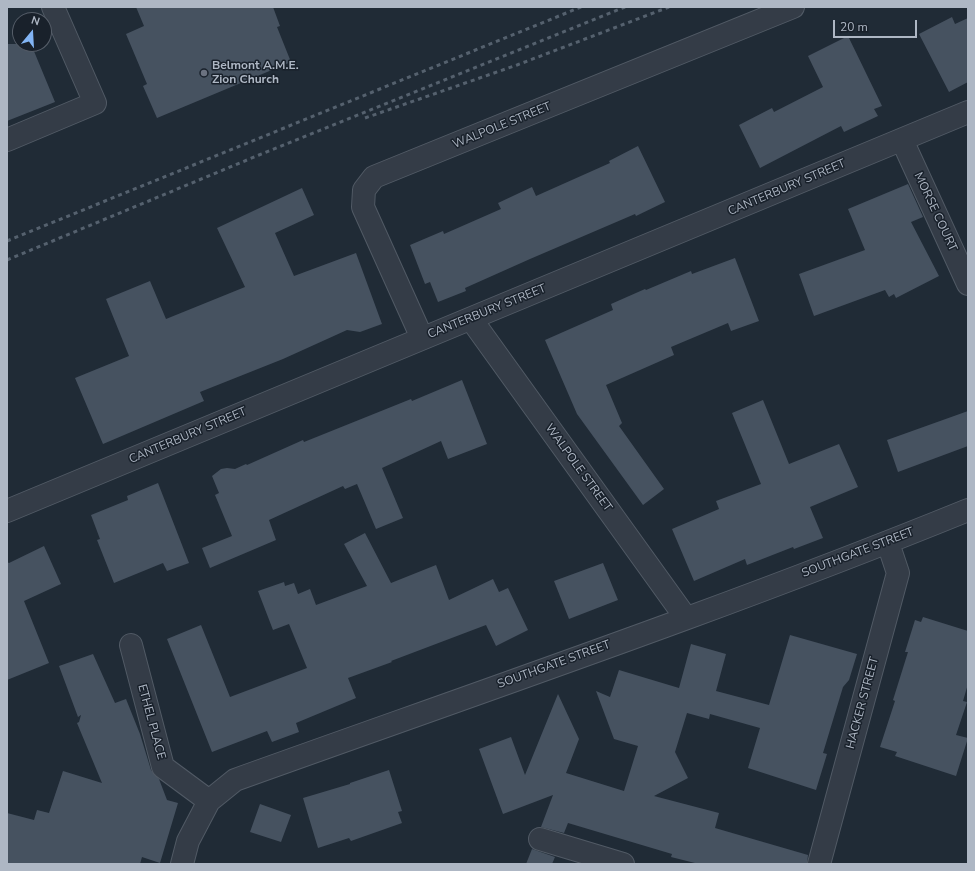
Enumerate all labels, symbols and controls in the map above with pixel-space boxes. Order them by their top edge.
north arrow [12,12,52,52]
scale bar [835,12,919,38]
text: N [29,13,42,29]
text: 20 m [840,19,868,35]
place label: Belmont A.M.E. Zion Church [212,59,299,87]
marker: Belmont A.M.E. Zion Church [199,68,209,78]
street label: WALPOLE STREET [451,100,553,152]
street label: CANTERBURY STREET [726,157,848,219]
street label: MORSE COURT [910,170,960,254]
street label: CANTERBURY STREET [426,282,548,342]
street label: CANTERBURY STREET [127,405,249,467]
street label: WALPOLE STREET [541,421,615,515]
street label: SOUTHGATE STREET [800,525,916,581]
street label: SOUTHGATE STREET [496,638,612,692]
street label: HACKER STREET [844,655,882,751]
street label: ETHEL PLACE [134,683,168,761]

